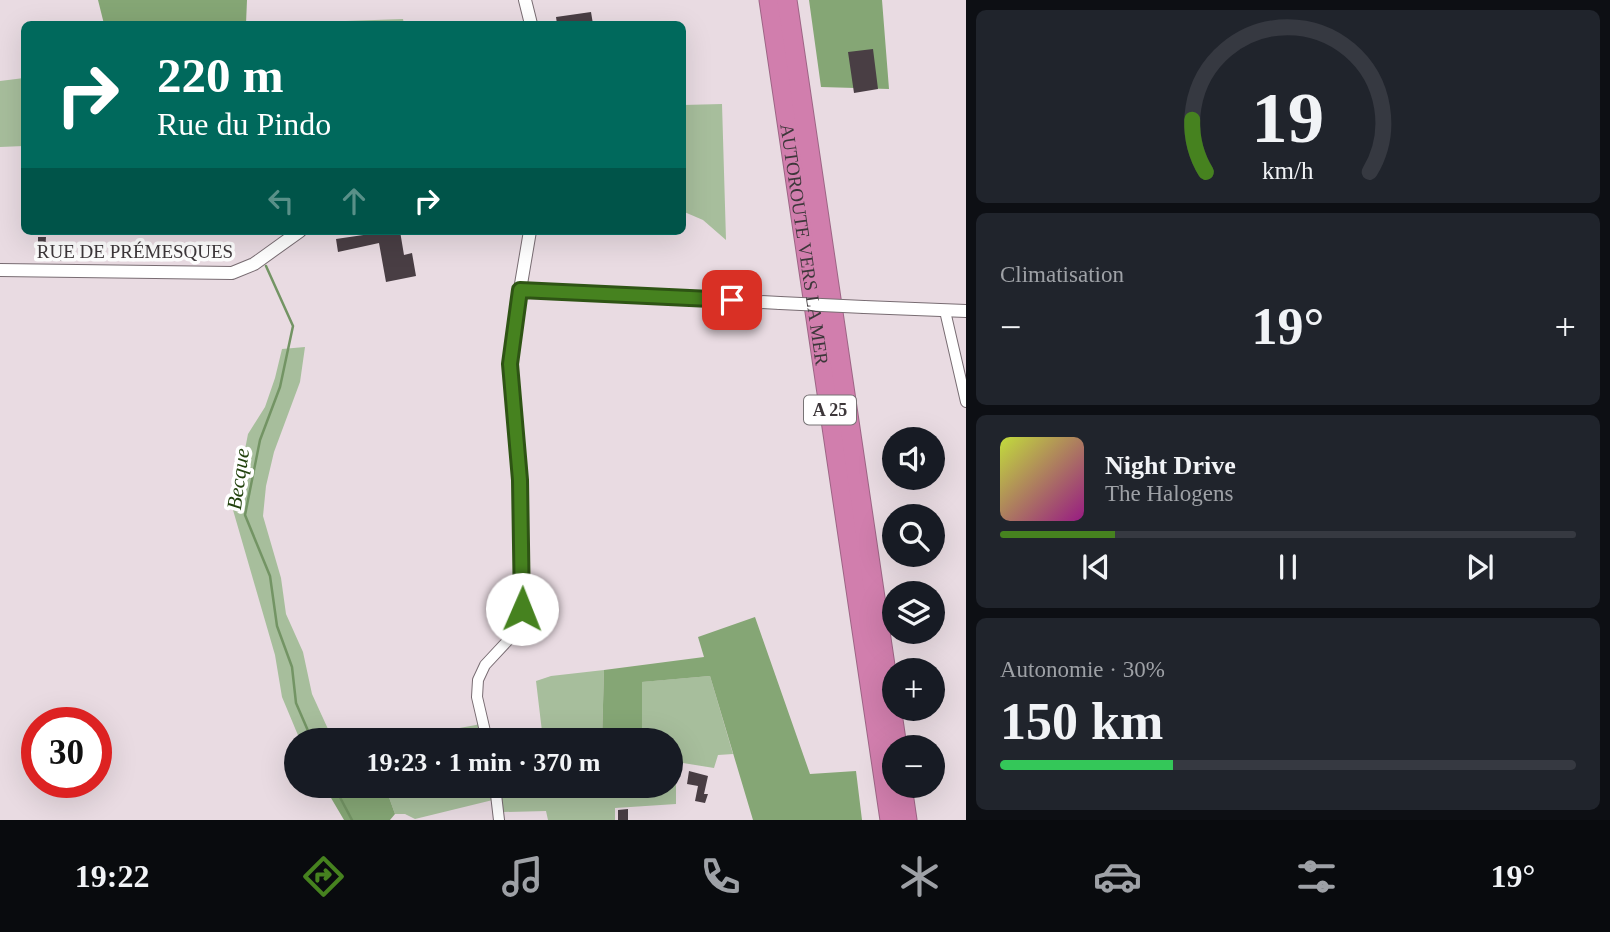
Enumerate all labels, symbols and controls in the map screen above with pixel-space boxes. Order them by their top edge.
text: 220 m [157,48,284,103]
icon: right [42,49,133,140]
text: 19 [1252,78,1324,159]
text: Rue du Pindo [157,106,331,142]
street label: AUTOROUTE VERS LA MER [776,122,833,367]
text: km/h [1262,157,1314,184]
icon: left [262,182,300,220]
icon: ahead [335,182,373,220]
icon: right [408,182,446,220]
street label: RUE DE PRÉMESQUES [37,241,233,262]
text: Climatisation [1000,262,1124,287]
pin [702,270,762,330]
icon: arrive [713,281,751,319]
text: 19° [1252,298,1324,355]
text: − [1000,306,1021,348]
text: + [1555,306,1576,348]
road number: A 25 [804,396,856,424]
map controls [882,427,945,798]
button: sound [882,427,945,490]
water label: Becque [222,447,254,511]
text: Night Drive [1105,451,1236,480]
text: The Halogens [1105,481,1233,506]
button: search [882,504,945,567]
icon: previous [1077,548,1115,586]
icon: pause [1269,548,1307,586]
icon: next [1461,548,1499,586]
position arrow [485,572,559,646]
button: layers [882,581,945,644]
text: Autonomie · 30% [1000,657,1165,682]
button: + [882,658,945,721]
text: 150 km [1000,693,1163,750]
speed limit sign: 30 [21,707,112,798]
button: − [882,735,945,798]
text: 19:23 · 1 min · 370 m [367,748,601,777]
icon: directions [299,852,348,901]
icon: music [498,852,547,901]
icon: phone [696,852,745,901]
icon: climate [895,852,944,901]
icon: car [1093,852,1142,901]
icon: filters [1292,852,1341,901]
text: 19:22 [75,858,149,894]
text: 19° [1490,858,1535,894]

